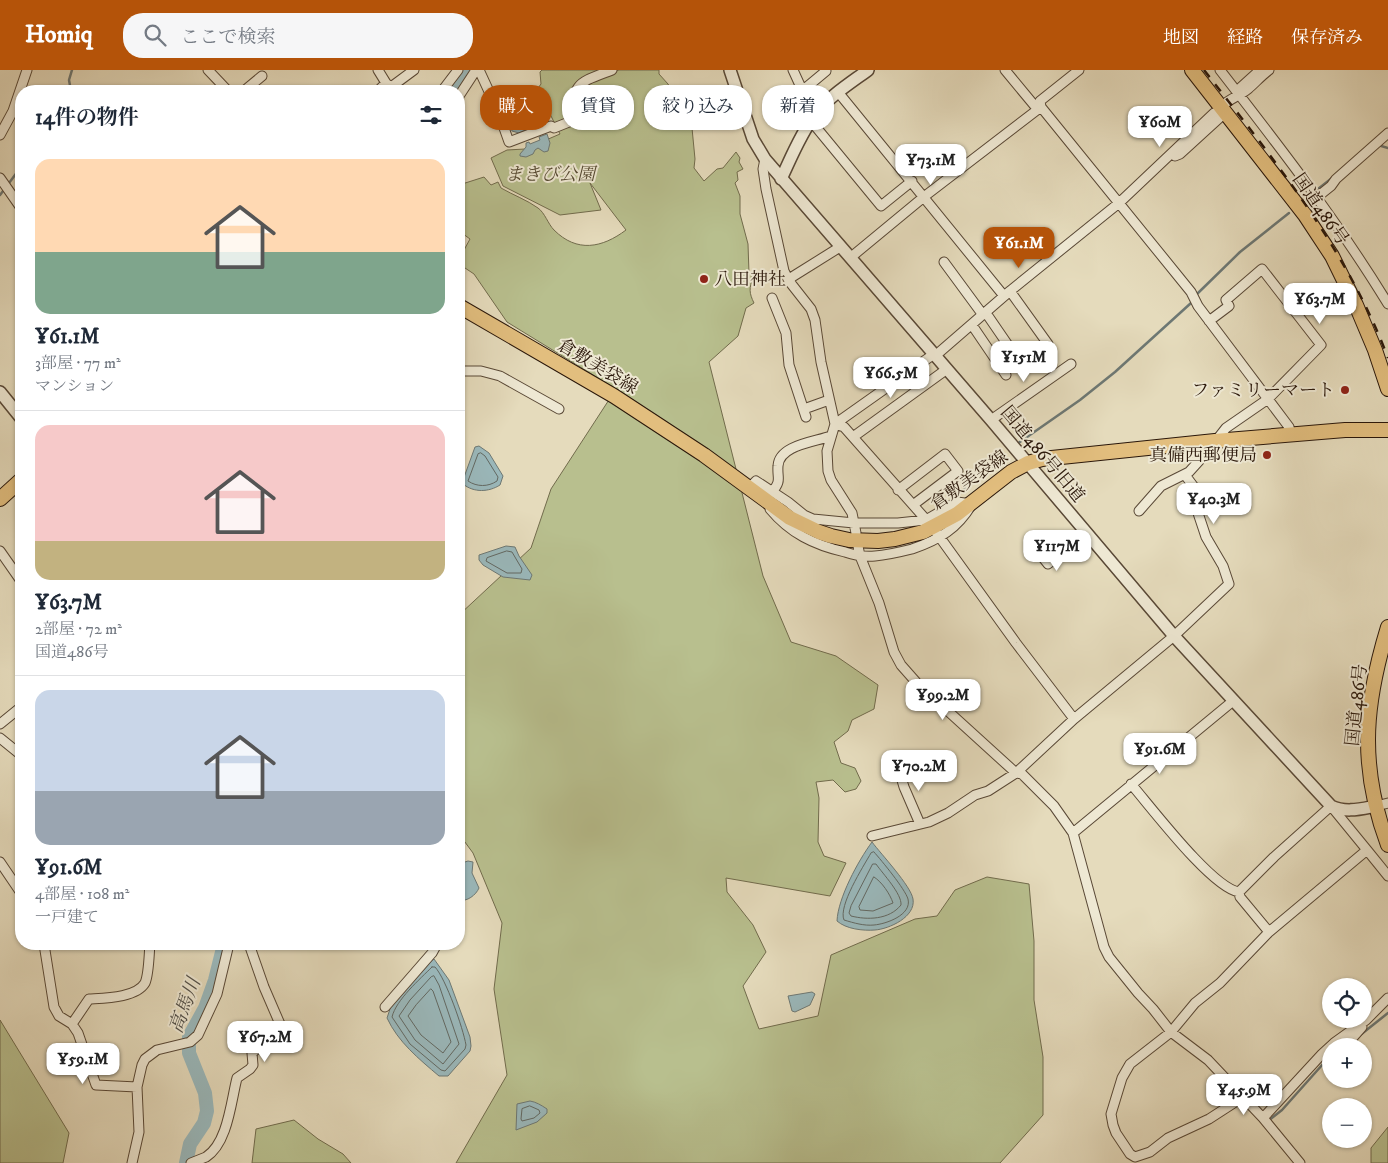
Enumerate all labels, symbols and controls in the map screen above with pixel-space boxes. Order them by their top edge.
search box [123,13,473,58]
text: Homiq [25,20,93,50]
icon: search [141,21,169,49]
text: ここで検索 [181,26,276,49]
text: 地図 [1163,27,1199,49]
text: 経路 [1227,27,1263,49]
text: 保存済み [1291,27,1363,49]
chip: 購入 [480,85,552,130]
chip: 賃貸 [562,85,634,130]
chip: 絞り込み [644,85,752,130]
chip: 新着 [762,85,834,130]
icon: filters [417,101,445,129]
text: 14件の物件 [35,105,139,131]
pin: ¥60M [1130,106,1190,148]
text: ¥60M [1139,112,1181,132]
pin: ¥73.1M [890,144,972,186]
text: ¥73.1M [906,150,956,170]
park label: まきび公園 [505,164,598,186]
street label: 国道486号 [1287,169,1353,250]
icon: home [195,192,285,282]
pin: ¥61.1M [978,226,1060,269]
text: ¥61.1M [994,233,1044,253]
place label: 八田神社 [714,269,786,291]
marker: 八田神社 [698,273,710,285]
pin: ¥63.7M [1279,282,1361,325]
text: ¥63.7M [1295,289,1345,309]
text: ¥61.1M [35,324,100,350]
street label: 倉敷美袋線 [553,334,642,399]
pin: ¥151M [989,340,1059,383]
text: ¥151M [1002,347,1046,367]
text: 3部屋 · 77 m² [35,353,121,373]
pin: ¥66.5M [850,356,932,399]
text: ¥66.5M [864,363,918,383]
text: マンション [35,376,114,396]
place label: ファミリーマート [1191,380,1335,402]
marker: ファミリーマート [1339,384,1351,396]
street label: 国道486号旧道 [996,402,1089,507]
place label: 真備西郵便局 [1149,445,1257,467]
street label: 倉敷美袋線 [926,446,1013,516]
marker: 真備西郵便局 [1261,449,1273,461]
icon: home [195,457,285,547]
pin: ¥40.3M [1173,482,1255,525]
text: ¥40.3M [1188,489,1240,509]
pin: ¥117M [1022,530,1092,572]
text: ¥117M [1034,536,1080,556]
text: ¥63.7M [35,590,102,616]
text: 2部屋 · 72 m² [35,619,122,639]
text: 国道486号 [35,642,109,662]
street label: 国道486号 [1342,663,1372,747]
pin: ¥99.2M [902,678,984,721]
text: ¥99.2M [917,685,969,705]
icon: home [195,722,285,812]
pin: ¥91.6M [1119,732,1201,775]
text: ¥91.6M [1134,739,1186,759]
pin: ¥70.2M [878,750,960,792]
text: ¥70.2M [892,756,946,776]
text: ¥91.6M [35,855,102,881]
text: 4部屋 · 108 m² [35,884,130,904]
text: 一戸建て [35,907,99,927]
water label: 高馬川 [165,973,207,1036]
map controls [1322,978,1372,1148]
button: locate [1322,978,1372,1028]
pin: ¥67.2M [224,1020,306,1063]
text: ¥67.2M [238,1027,292,1047]
button: + [1322,1038,1372,1088]
pin: ¥59.1M [42,1042,124,1085]
text: ¥59.1M [58,1049,108,1069]
pin: ¥45.9M [1203,1074,1285,1116]
text: ¥45.9M [1217,1080,1271,1100]
button: − [1322,1098,1372,1148]

